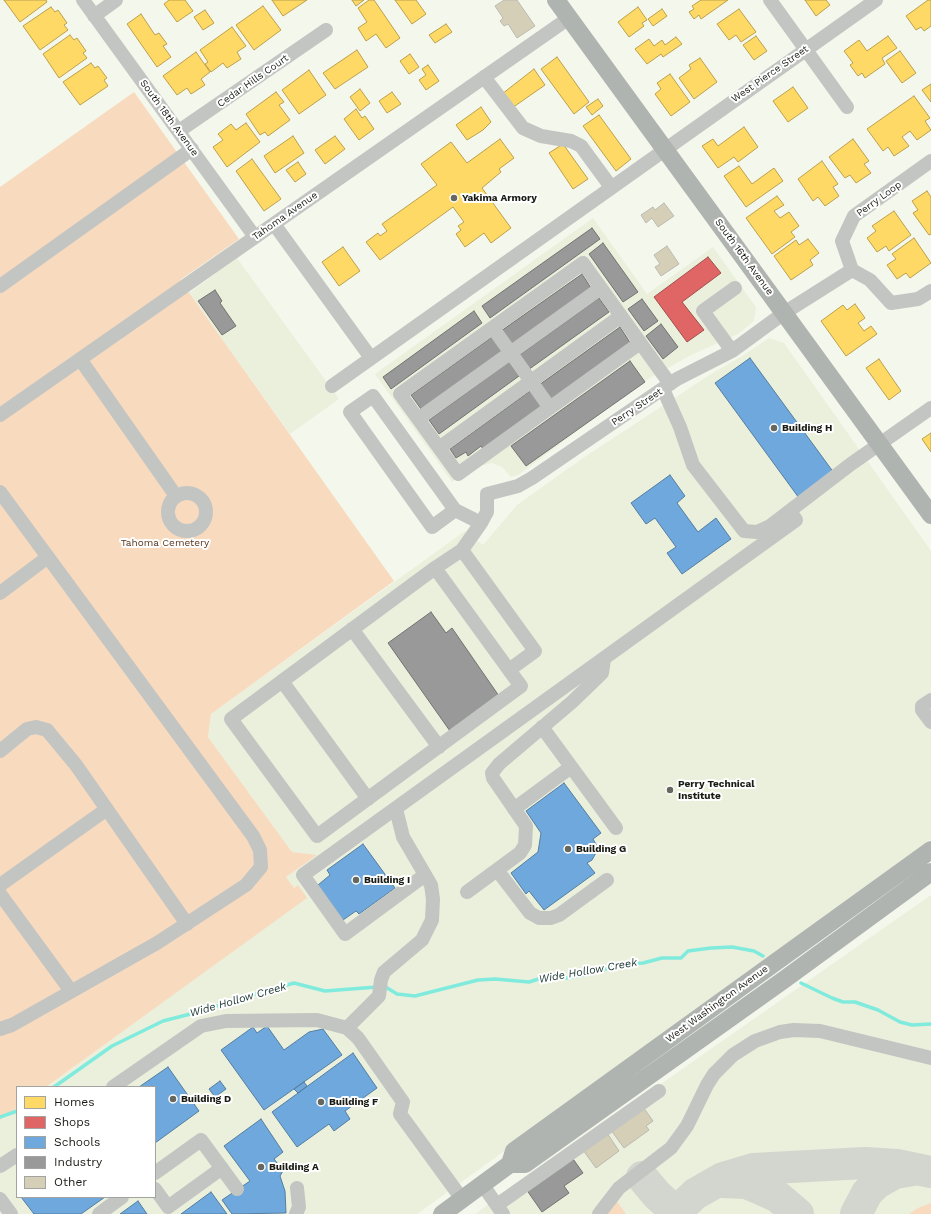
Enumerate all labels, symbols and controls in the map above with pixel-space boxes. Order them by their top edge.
street label: West Pierce Street [729,43,811,105]
street label: Cedar Hills Court [215,52,291,110]
street label: South 18th Avenue [137,77,201,159]
street label: Perry Loop [854,179,904,219]
street label: Tahoma Avenue [250,189,320,243]
place label: Yakima Armory [462,192,537,204]
marker: Yakima Armory [449,193,459,203]
street label: South 16th Avenue [712,216,776,298]
street label: Perry Street [609,386,665,428]
place label: Building H [782,422,832,434]
marker: Building H [769,423,779,433]
park label: Tahoma Cemetery [121,537,209,549]
place label: Perry Technical Institute [678,778,755,802]
marker: Perry Technical Institute [665,785,675,795]
place label: Building G [576,843,626,855]
marker: Building G [563,844,573,854]
place label: Building I [364,874,410,886]
marker: Building I [351,875,361,885]
water label: Wide Hollow Creek [538,956,638,986]
street label: West Washington Avenue [663,963,771,1045]
water label: Wide Hollow Creek [188,980,288,1020]
legend [16,1086,156,1198]
place label: Building D [181,1093,231,1105]
marker: Building D [168,1094,178,1104]
text: Homes [54,1095,95,1109]
place label: Building F [329,1096,378,1108]
marker: Building F [316,1097,326,1107]
text: Shops [54,1115,90,1129]
text: Schools [54,1135,100,1149]
text: Industry [54,1155,102,1169]
place label: Building A [269,1161,319,1173]
marker: Building A [256,1162,266,1172]
text: Other [54,1175,87,1189]

